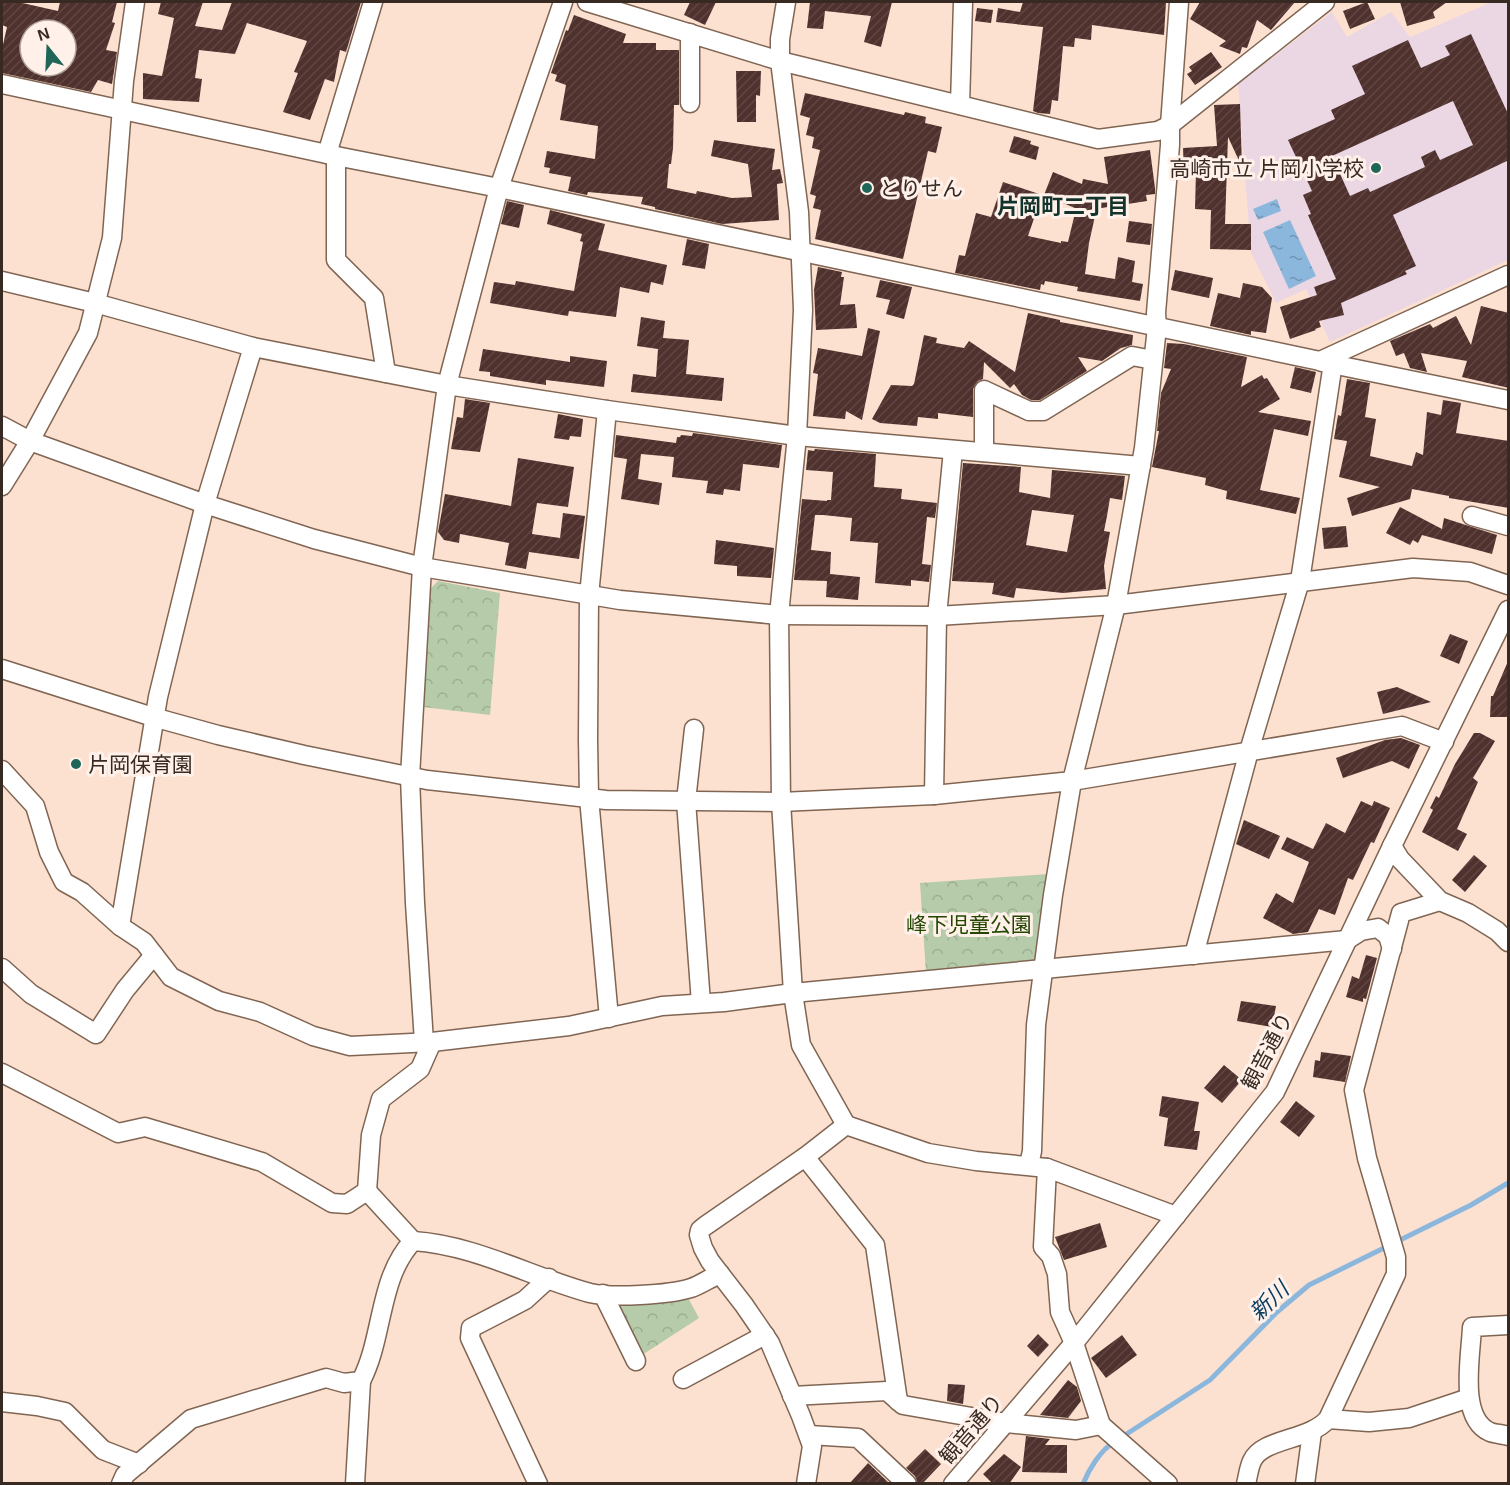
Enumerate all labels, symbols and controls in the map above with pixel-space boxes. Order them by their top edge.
north arrow [18,18,78,78]
text: N [35,24,52,44]
place label: 高崎市立 片岡小学校 [1169,157,1364,180]
marker: 高崎市立 片岡小学校 [1369,161,1383,175]
place label: とりせん [879,177,963,200]
marker: とりせん [860,181,874,195]
district label: 片岡町二丁目 [997,194,1129,219]
place label: 片岡保育園 [88,753,193,776]
marker: 片岡保育園 [69,757,83,771]
park label: 峰下児童公園 [906,913,1032,936]
street label: 観音通り [1237,1009,1297,1093]
water label: 新川 [1244,1275,1295,1325]
street label: 観音通り [935,1390,1007,1468]

